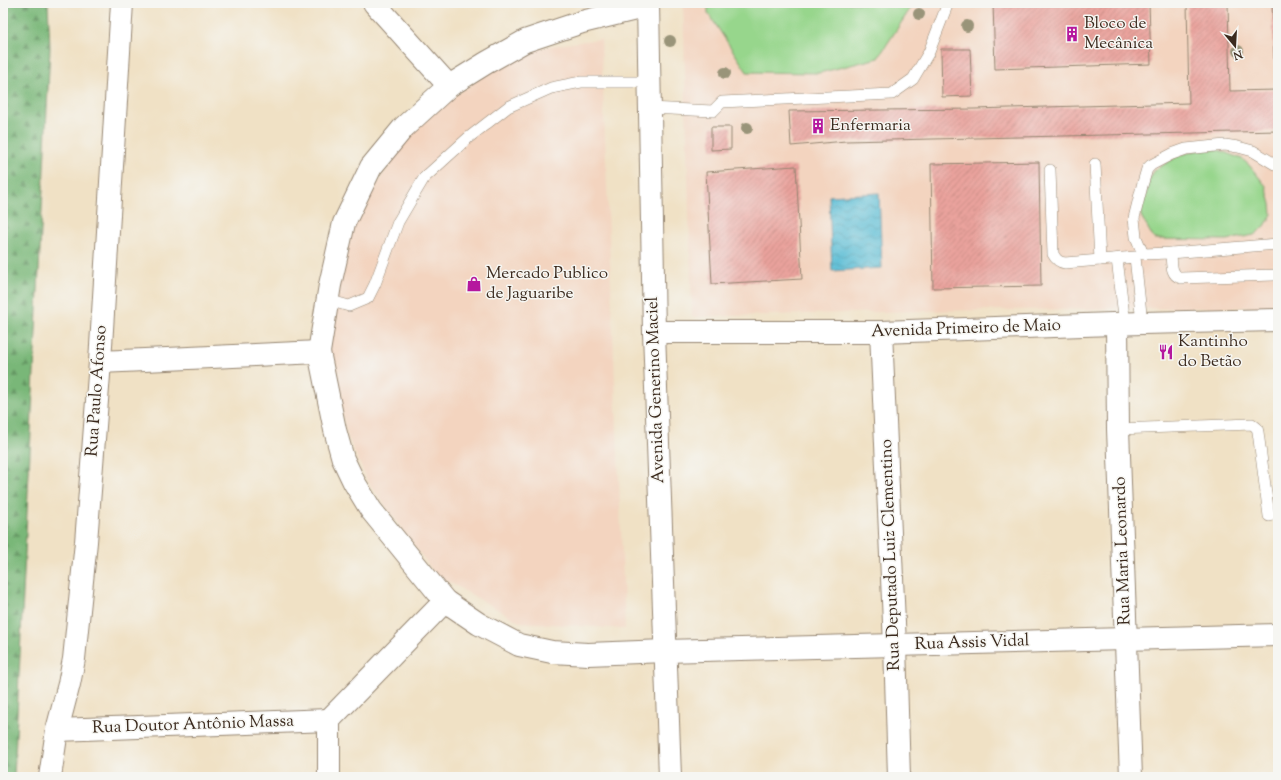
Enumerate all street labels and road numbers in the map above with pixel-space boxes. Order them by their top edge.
street label: Avenida Generino Maciel [641,296,671,484]
street label: Avenida Primeiro de Maio [871,314,1061,344]
street label: Rua Paulo Afonso [80,324,114,458]
street label: Rua Deputado Luiz Clementino [875,439,907,671]
street label: Rua Maria Leonardo [1108,476,1138,626]
street label: Rua Assis Vidal [914,629,1030,657]
street label: Rua Doutor Antônio Massa [92,709,294,741]

